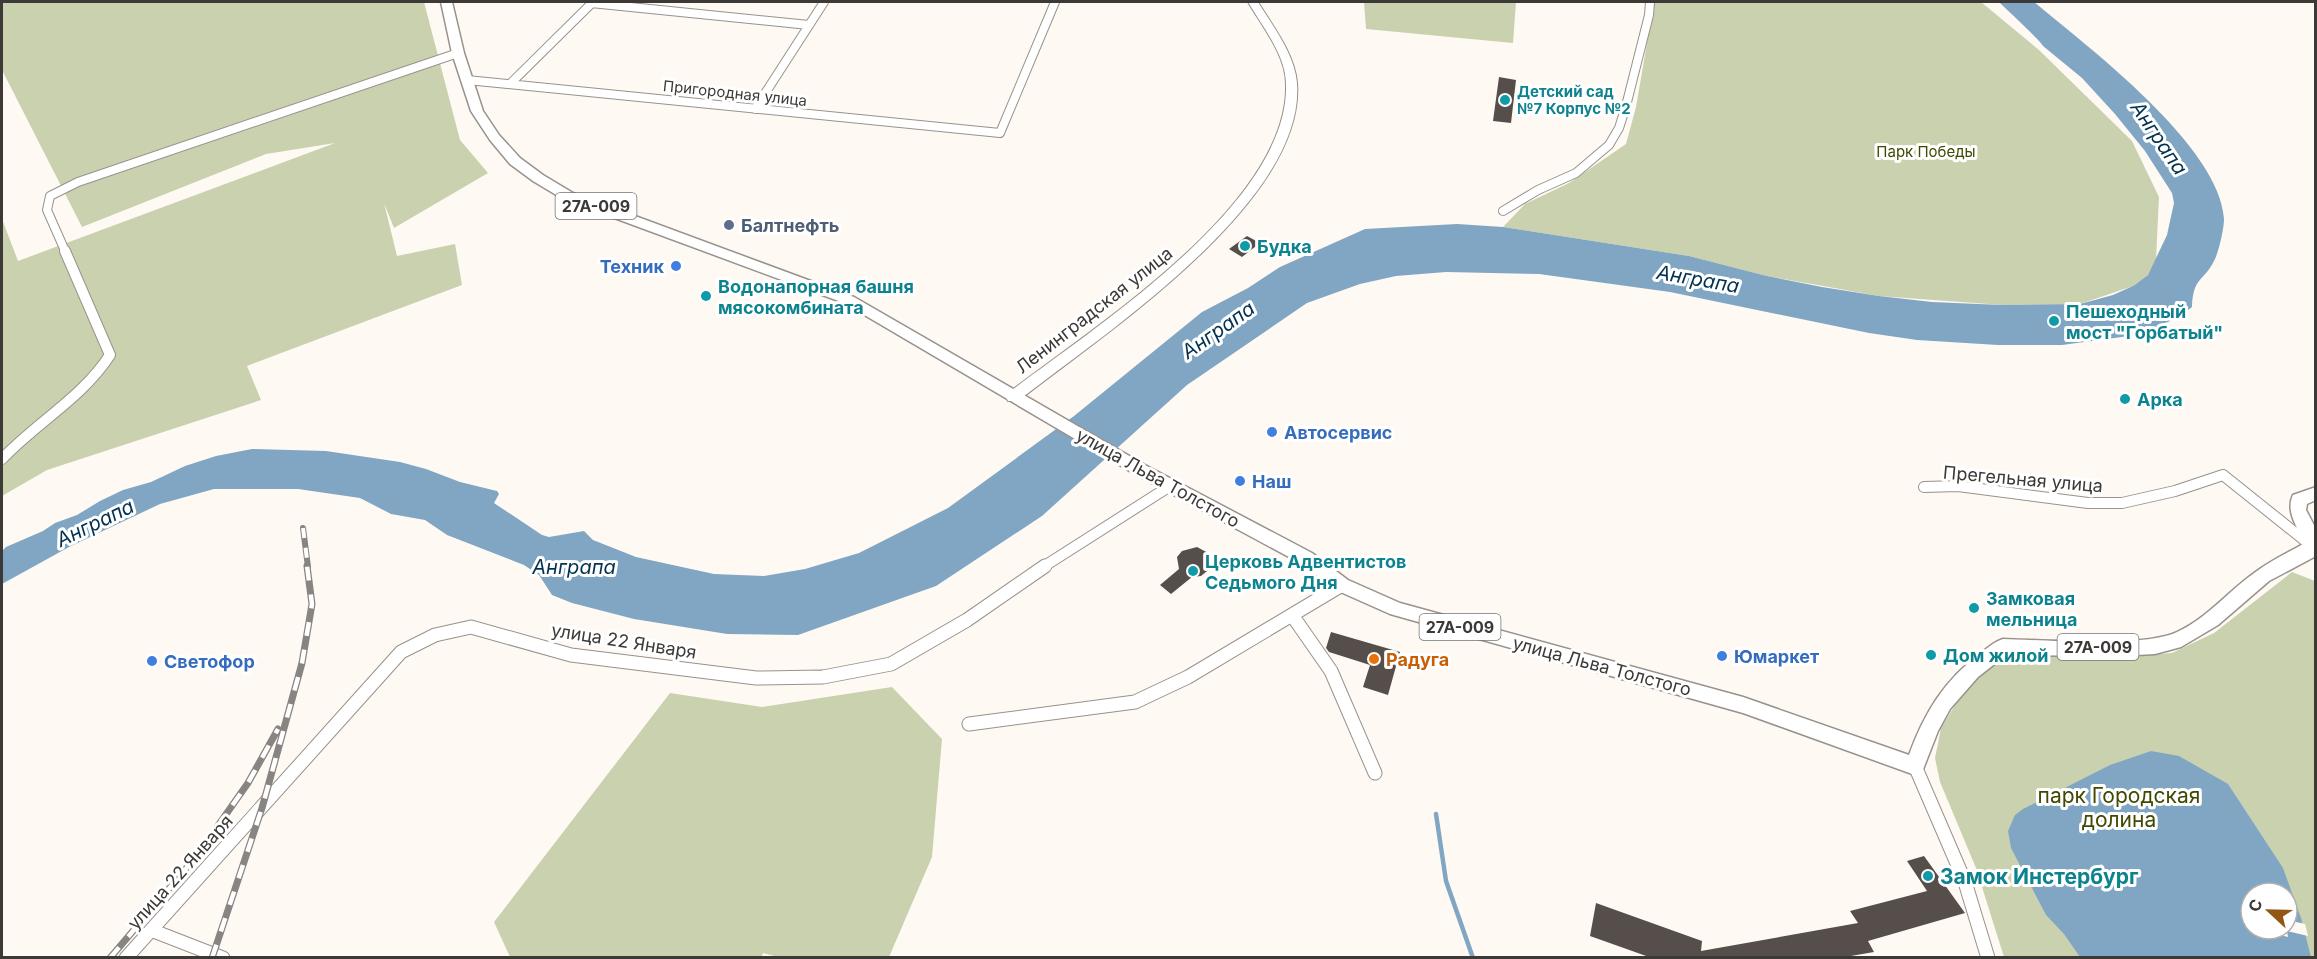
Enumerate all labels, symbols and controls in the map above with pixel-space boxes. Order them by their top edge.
street label: Пригородная улица [662,76,808,110]
place label: Детский сад №7 Корпус №2 [1517,82,1631,118]
marker: Детский сад №7 Корпус №2 [1498,93,1512,107]
water label: Анграпа [2125,96,2192,179]
park label: Парк Победы [1876,142,1976,161]
road number: 27А-009 [556,193,636,219]
place label: Балтнефть [741,215,839,236]
marker: Балтнефть [722,218,736,232]
place label: Будка [1257,236,1312,257]
marker: Будка [1238,239,1252,253]
street label: Ленинградская улица [1012,242,1176,378]
place label: Техник [600,256,664,277]
marker: Техник [669,259,683,273]
water label: Анграпа [1654,260,1741,298]
place label: Водонапорная башня мясокомбината [718,276,914,318]
marker: Водонапорная башня мясокомбината [699,289,713,303]
water label: Анграпа [1176,296,1259,364]
place label: Пешеходный мост "Горбатый" [2066,301,2223,343]
marker: Пешеходный мост "Горбатый" [2047,314,2061,328]
place label: Арка [2137,389,2183,410]
marker: Арка [2118,392,2132,406]
place label: Автосервис [1284,422,1392,443]
street label: улица Льва Толстого [1072,424,1244,532]
marker: Автосервис [1265,425,1279,439]
street label: Прегельная улица [1942,462,2104,496]
place label: Наш [1252,471,1291,492]
marker: Наш [1233,474,1247,488]
water label: Анграпа [51,494,138,553]
place label: Церковь Адвентистов Седьмого Дня [1205,551,1406,593]
water label: Анграпа [531,555,616,579]
marker: Церковь Адвентистов Седьмого Дня [1186,564,1200,578]
place label: Замковая мельница [1986,588,2078,630]
marker: Замковая мельница [1967,601,1981,615]
road number: 27А-009 [1420,614,1500,640]
street label: улица 22 Января [550,619,698,663]
street label: улица Льва Толстого [1510,632,1694,700]
road number: 27А-009 [2058,634,2138,660]
place label: Дом жилой [1943,645,2048,666]
place label: Юмаркет [1734,646,1819,667]
marker: Дом жилой [1924,648,1938,662]
place label: Радуга [1386,649,1449,670]
marker: Юмаркет [1715,649,1729,663]
place label: Светофор [164,651,255,672]
marker: Радуга [1367,652,1381,666]
marker: Светофор [145,654,159,668]
park label: парк Городская долина [2038,783,2200,832]
street label: улица 22 Января [123,810,237,934]
place label: Замок Инстербург [1940,864,2139,889]
marker: Замок Инстербург [1921,869,1935,883]
north arrow [2239,881,2299,941]
text: С [2244,896,2267,915]

